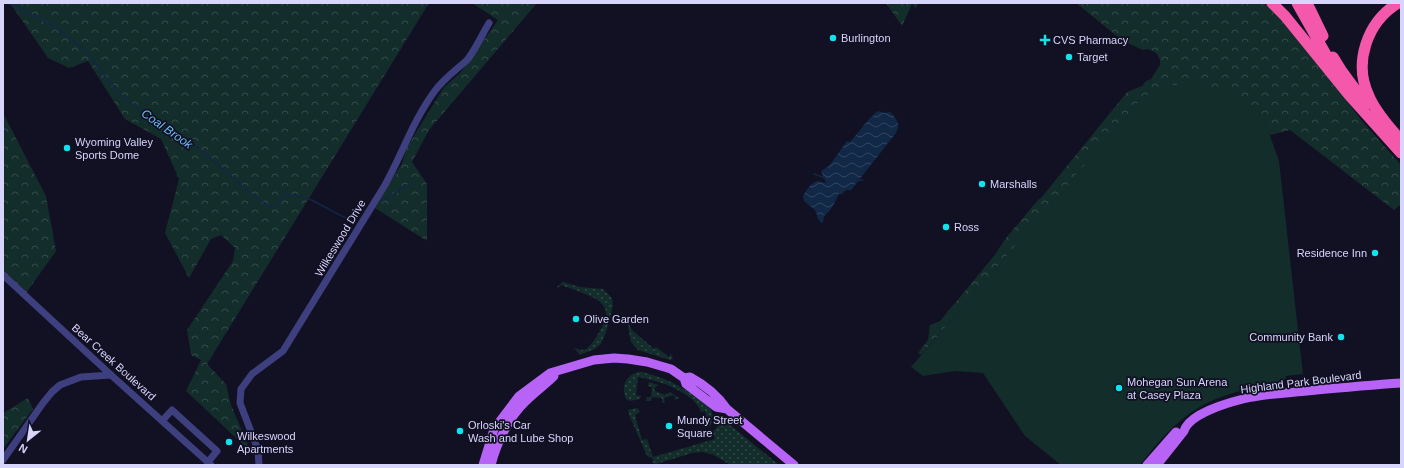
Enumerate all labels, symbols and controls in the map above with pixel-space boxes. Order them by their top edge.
place label: Burlington [841,32,891,44]
marker: Burlington [828,33,838,43]
place label: CVS Pharmacy [1053,34,1129,46]
marker: CVS Pharmacy [1040,35,1050,45]
place label: Target [1077,51,1108,63]
marker: Target [1064,52,1074,62]
water label: Coal Brook [139,106,196,152]
place label: Wyoming Valley Sports Dome [75,136,153,161]
marker: Wyoming Valley Sports Dome [62,143,72,153]
place label: Marshalls [990,178,1038,190]
marker: Marshalls [977,179,987,189]
street label: Wilkeswood Drive [312,197,368,279]
place label: Ross [954,221,980,233]
marker: Ross [941,222,951,232]
place label: Residence Inn [1297,247,1367,259]
marker: Residence Inn [1370,248,1380,258]
place label: Olive Garden [584,313,649,325]
marker: Olive Garden [571,314,581,324]
street label: Bear Creek Boulevard [70,321,158,403]
place label: Community Bank [1249,331,1333,343]
marker: Community Bank [1336,332,1346,342]
street label: Highland Park Boulevard [1240,369,1362,395]
place label: Mohegan Sun Arena at Casey Plaza [1127,376,1228,401]
marker: Mohegan Sun Arena at Casey Plaza [1114,383,1124,393]
place label: Mundy Street Square [677,414,742,439]
place label: Orloski's Car Wash and Lube Shop [468,419,573,444]
north arrow [8,420,48,460]
marker: Mundy Street Square [664,421,674,431]
marker: Orloski's Car Wash and Lube Shop [455,426,465,436]
place label: Wilkeswood Apartments [237,430,296,455]
marker: Wilkeswood Apartments [224,437,234,447]
text: N [17,441,29,456]

